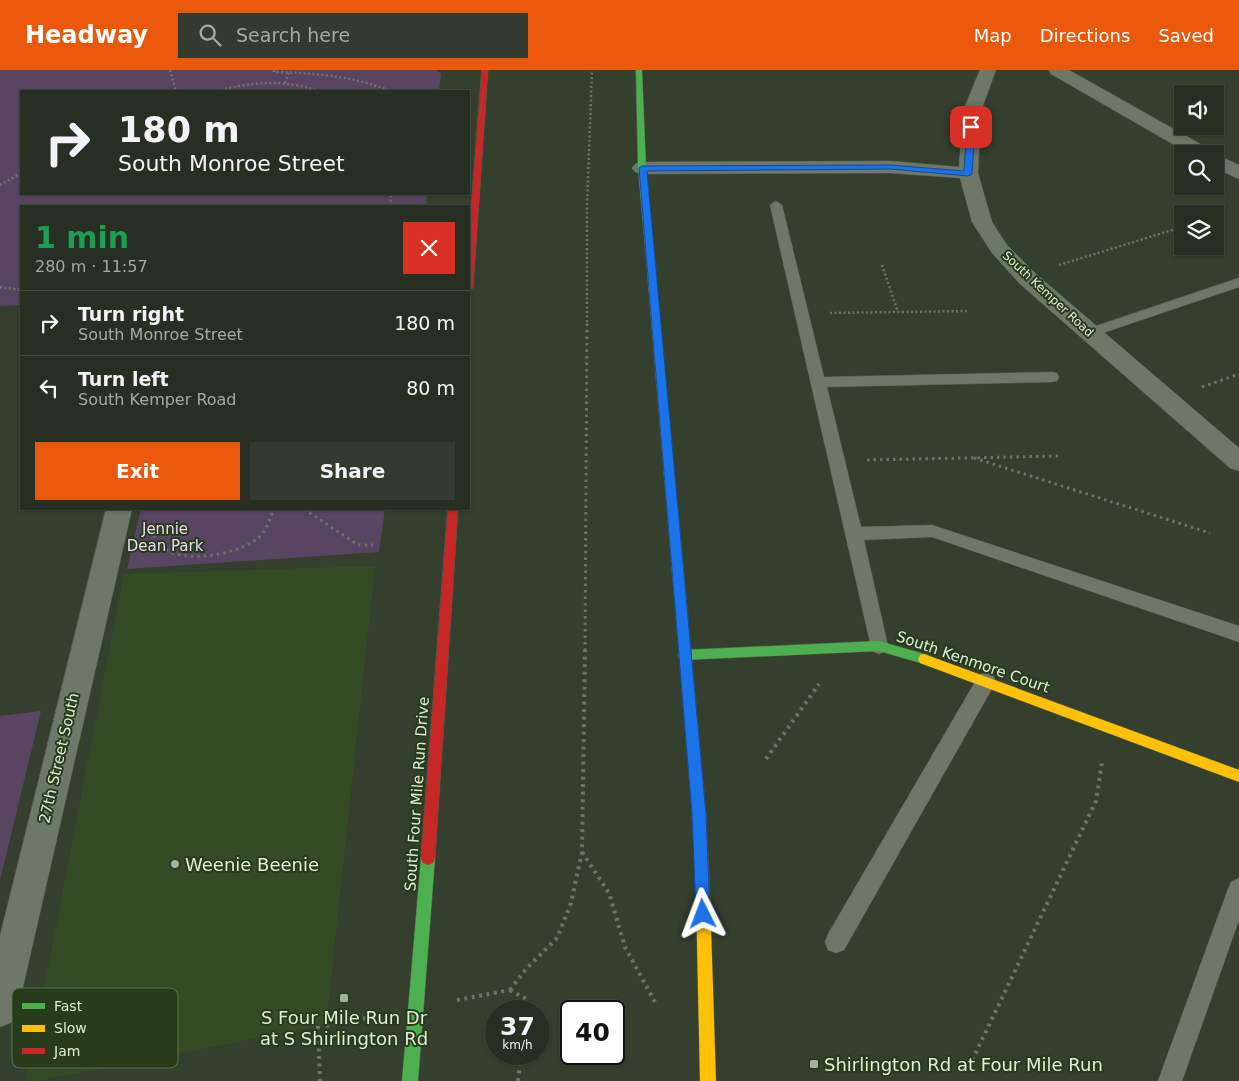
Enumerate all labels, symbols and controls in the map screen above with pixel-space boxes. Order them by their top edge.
search box [178,13,528,58]
text: Headway [25,21,148,49]
icon: search [196,21,224,49]
text: Search here [236,24,350,46]
text: Map [974,25,1012,46]
text: Directions [1040,25,1130,46]
text: Saved [1158,25,1214,46]
map controls [1174,85,1224,255]
button: sound [1174,85,1224,135]
pin [950,106,992,148]
icon: right [35,110,100,175]
text: 180 m [118,110,240,150]
icon: arrive [957,113,985,141]
button: search [1174,145,1224,195]
text: South Monroe Street [118,151,345,176]
button: layers [1174,205,1224,255]
text: 1 min [35,220,129,255]
button: close [403,222,455,274]
street label: South Kemper Road [1000,248,1096,340]
text: 280 m · 11:57 [35,257,148,276]
text: Turn right [78,303,184,325]
icon: right [35,309,63,337]
text: 180 m [394,312,455,334]
text: South Monroe Street [78,325,243,344]
text: Turn left [78,368,169,390]
icon: left [35,374,63,402]
text: 80 m [406,377,455,399]
text: South Kemper Road [78,390,237,409]
button: Exit [35,442,240,500]
button: Share [250,442,455,500]
park label: Jennie Dean Park [127,520,204,555]
street label: South Kenmore Court [894,627,1052,697]
street label: 27th Street South [35,691,83,825]
street label: South Four Mile Run Drive [401,696,433,892]
place label: Weenie Beenie [185,854,319,875]
marker: Weenie Beenie [169,858,181,870]
position arrow [676,887,728,939]
legend [12,988,178,1068]
marker: S Four Mile Run Dr at S Shirlington Rd [338,992,350,1004]
text: Fast [54,998,83,1014]
speed limit sign: 40 [560,1000,625,1065]
place label: S Four Mile Run Dr at S Shirlington Rd [260,1007,428,1049]
text: 37 [500,1012,535,1041]
text: Slow [54,1020,87,1036]
text: km/h [502,1038,533,1052]
text: Jam [53,1043,80,1059]
place label: Shirlington Rd at Four Mile Run [824,1054,1103,1075]
marker: Shirlington Rd at Four Mile Run [808,1058,820,1070]

